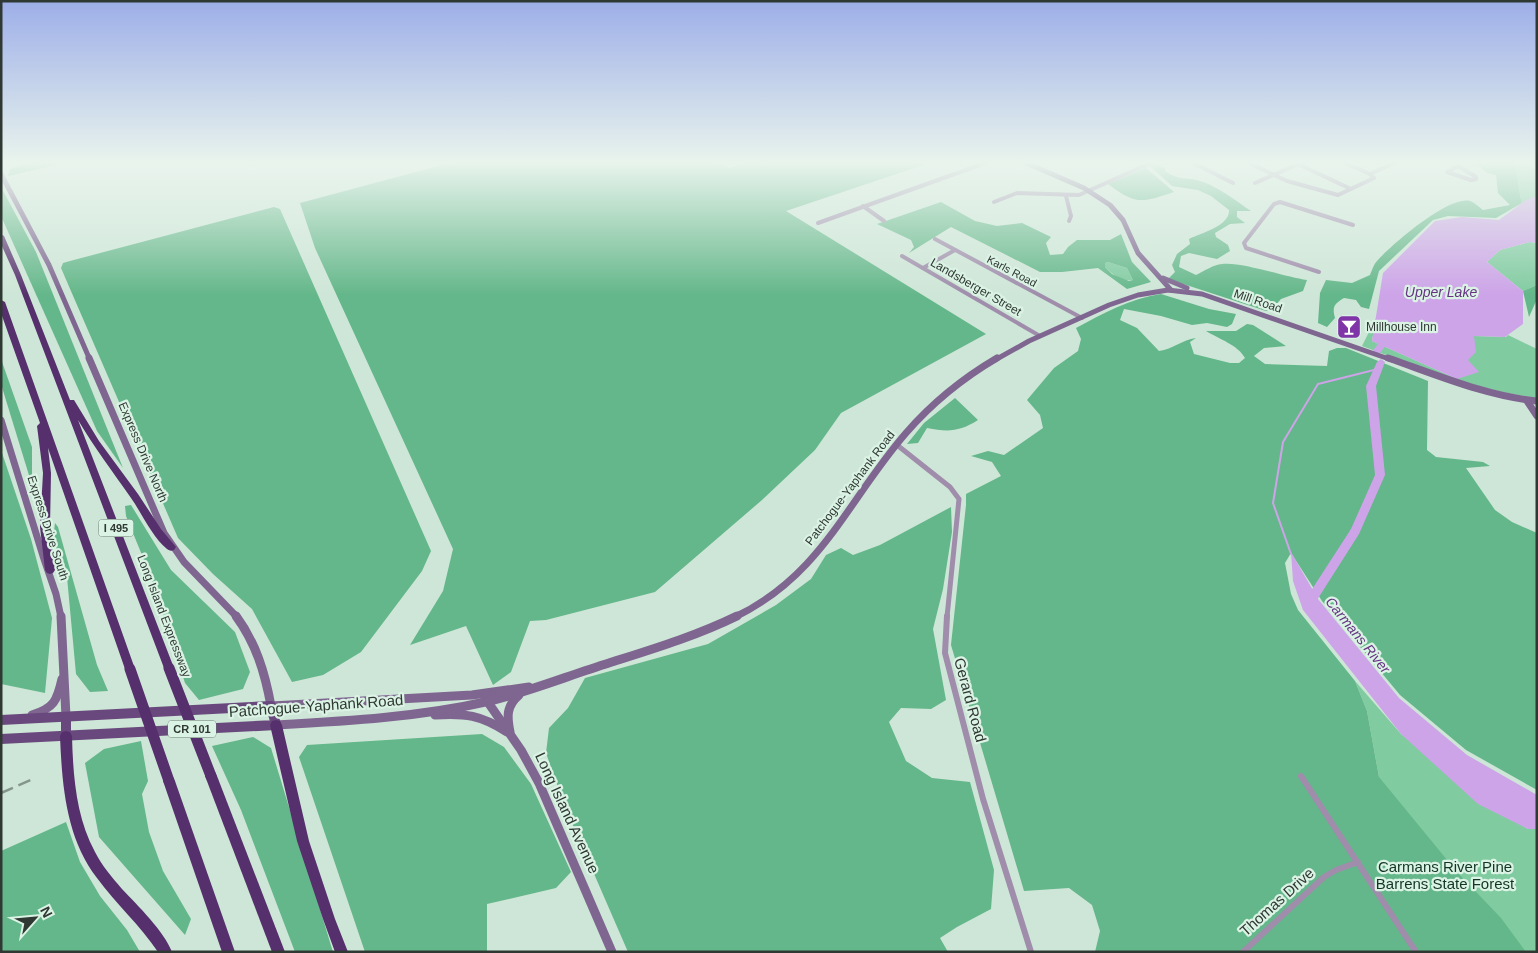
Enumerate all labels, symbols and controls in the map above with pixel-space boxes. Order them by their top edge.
street label: Karls Road [985,253,1039,289]
street label: Landsberger Street [928,255,1025,319]
water label: Upper Lake [1405,284,1477,300]
street label: Mill Road [1232,286,1284,316]
bar icon: Millhouse Inn [1336,314,1362,340]
place label: Millhouse Inn [1366,320,1437,334]
street label: Express Drive North [116,400,170,504]
street label: Patchogue-Yaphank Road [802,428,898,548]
street label: Express Drive South [24,474,72,582]
road number: I 495 [98,520,134,536]
street label: Long Island Expressway [134,553,194,679]
water label: Carmans River [1322,594,1394,677]
street label: Gerard Road [951,656,990,744]
street label: Patchogue-Yaphank Road [228,691,404,720]
road number: CR 101 [168,721,216,738]
street label: Long Island Avenue [532,750,603,876]
park label: Carmans River Pine Barrens State Forest [1376,858,1515,892]
street label: Thomas Drive [1236,864,1317,939]
north arrow [10,893,60,943]
text: N [37,904,56,920]

